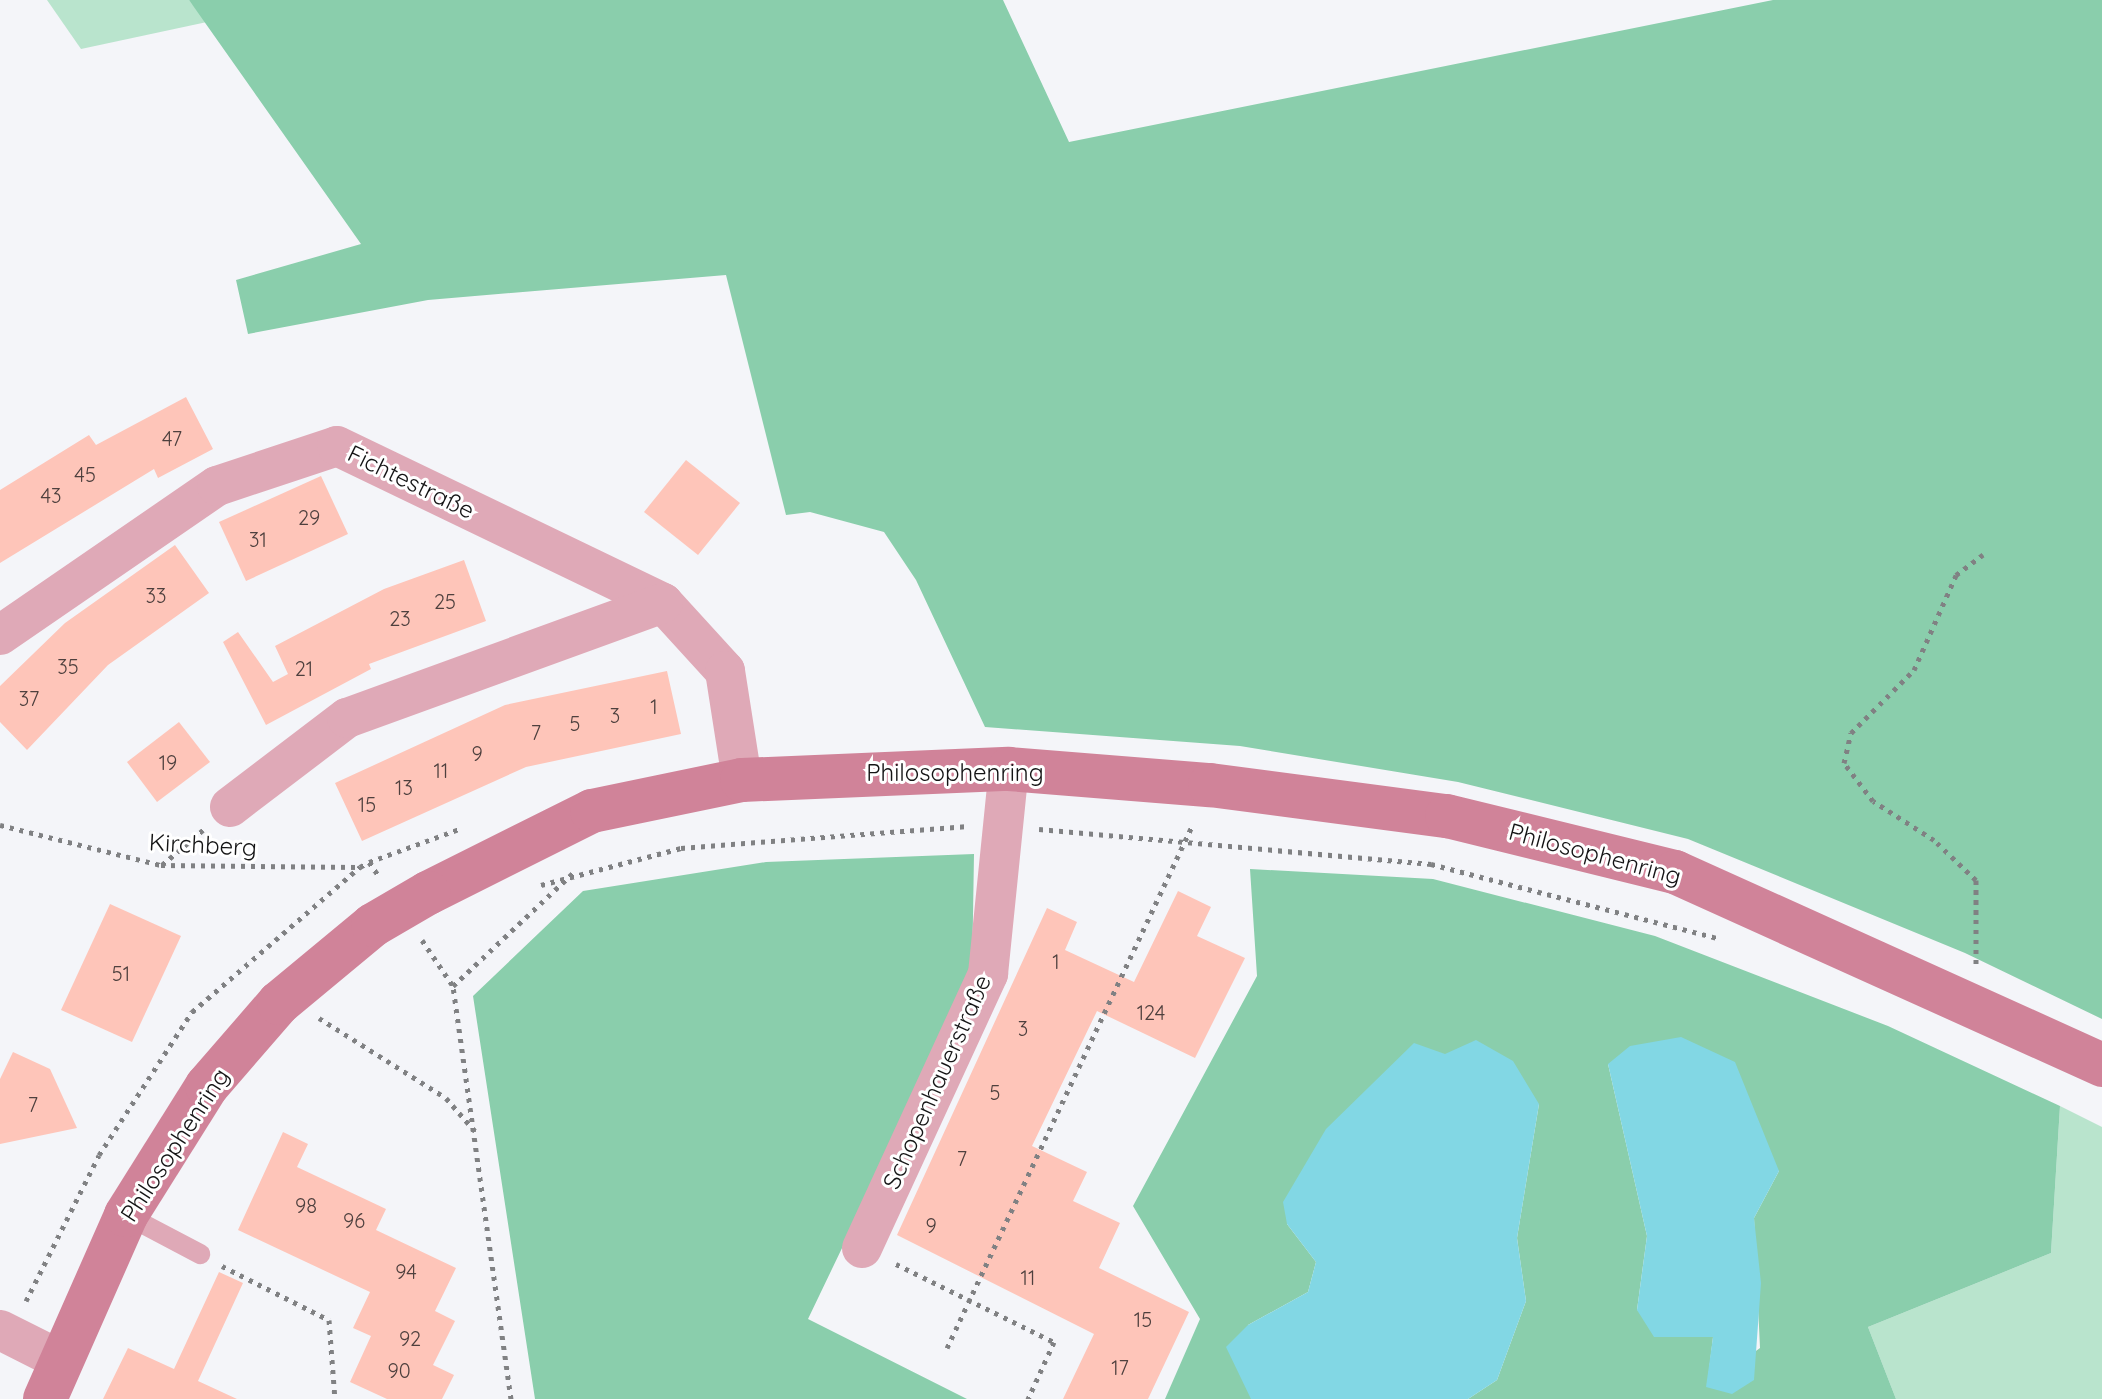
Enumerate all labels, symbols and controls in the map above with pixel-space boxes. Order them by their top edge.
house number: 47 [162,426,182,450]
street label: Fichtestraße [343,439,479,525]
house number: 45 [74,462,96,486]
house number: 43 [40,483,62,507]
house number: 29 [298,505,320,529]
house number: 31 [249,527,267,551]
house number: 33 [146,583,166,607]
house number: 25 [434,589,456,613]
house number: 23 [389,606,411,630]
house number: 35 [57,654,79,678]
house number: 21 [295,656,313,680]
house number: 37 [19,686,39,710]
house number: 1 [650,694,658,718]
house number: 3 [610,703,620,727]
house number: 5 [570,711,580,735]
house number: 7 [531,720,541,744]
house number: 9 [471,741,483,765]
house number: 19 [159,750,177,774]
house number: 11 [434,758,448,782]
street label: Philosophenring [866,759,1044,787]
house number: 13 [395,775,413,799]
house number: 15 [358,792,376,816]
street label: Philosophenring [1506,817,1684,891]
street label: Kirchberg [148,828,258,862]
house number: 1 [1052,949,1060,973]
house number: 51 [112,961,130,985]
street label: Schopenhauerstraße [877,970,997,1194]
house number: 124 [1137,1000,1165,1024]
house number: 3 [1018,1016,1028,1040]
street label: Philosophenring [115,1063,235,1227]
house number: 5 [990,1080,1000,1104]
house number: 7 [28,1092,38,1116]
house number: 7 [957,1146,967,1170]
house number: 98 [295,1193,317,1217]
house number: 96 [343,1208,365,1232]
house number: 9 [925,1213,937,1237]
house number: 94 [395,1259,417,1283]
house number: 11 [1021,1265,1035,1289]
house number: 15 [1134,1307,1152,1331]
house number: 92 [399,1326,421,1350]
house number: 17 [1111,1355,1129,1379]
house number: 90 [387,1358,411,1382]

